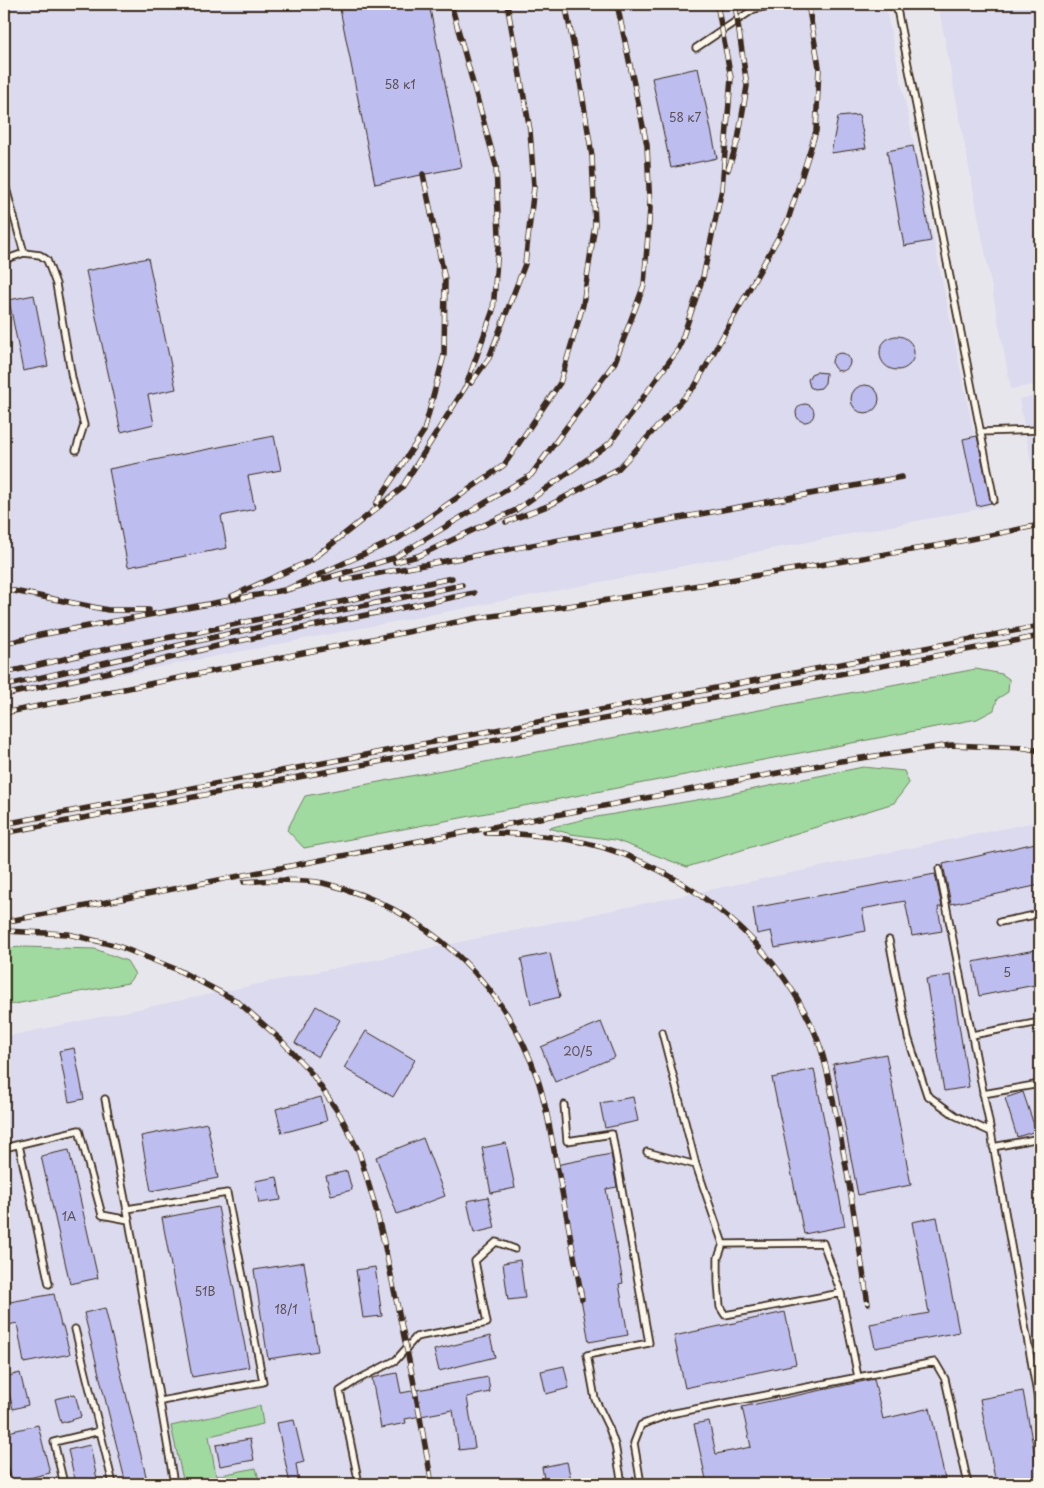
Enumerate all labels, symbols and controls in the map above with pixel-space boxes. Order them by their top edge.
house number: 58 к1 [384,75,416,93]
house number: 58 к7 [669,108,701,126]
house number: 5 [1003,963,1011,981]
house number: 20/5 [563,1042,593,1060]
house number: 1А [62,1207,76,1225]
house number: 51В [195,1282,215,1300]
house number: 18/1 [274,1300,298,1318]

